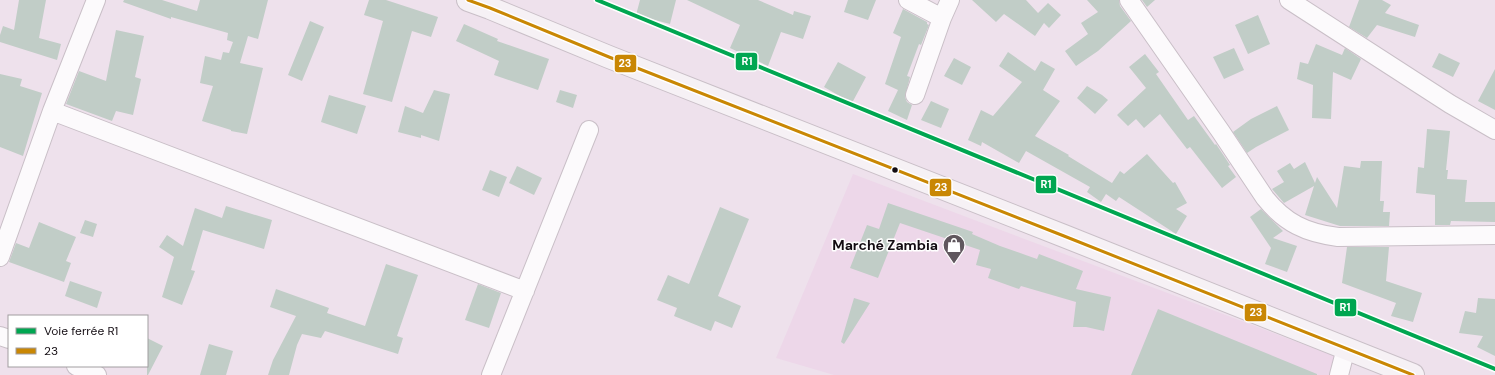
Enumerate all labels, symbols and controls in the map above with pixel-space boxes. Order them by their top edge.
line badge: R1 [735,52,758,71]
line badge: 23 [614,54,637,73]
text: R1 [742,54,752,68]
text: 23 [619,56,631,70]
unlabelled marker [890,165,900,175]
line badge: R1 [1035,175,1057,194]
text: R1 [1041,177,1051,191]
line badge: 23 [929,178,952,197]
text: 23 [935,180,947,194]
shop icon: Marché Zambia [941,232,967,265]
place label: Marché Zambia [832,236,938,254]
line badge: R1 [1334,298,1357,317]
text: R1 [1340,300,1350,314]
line badge: 23 [1244,303,1267,322]
text: 23 [1250,305,1262,319]
legend [8,315,148,367]
text: Voie ferrée R1 [44,323,118,339]
text: 23 [44,343,58,359]

